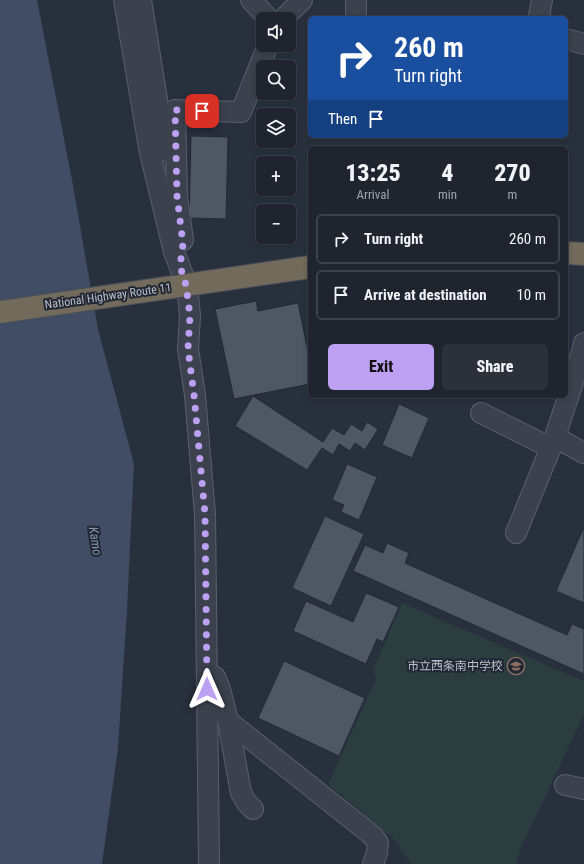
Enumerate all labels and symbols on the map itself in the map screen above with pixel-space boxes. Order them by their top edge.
pin [185,94,219,128]
street label: National Highway Route 11 [44,280,172,312]
water label: Kamo [86,526,105,556]
school or university icon: 市立西条南中学校 [506,656,526,676]
place label: 市立西条南中学校 [407,659,503,673]
position arrow [186,668,228,710]

